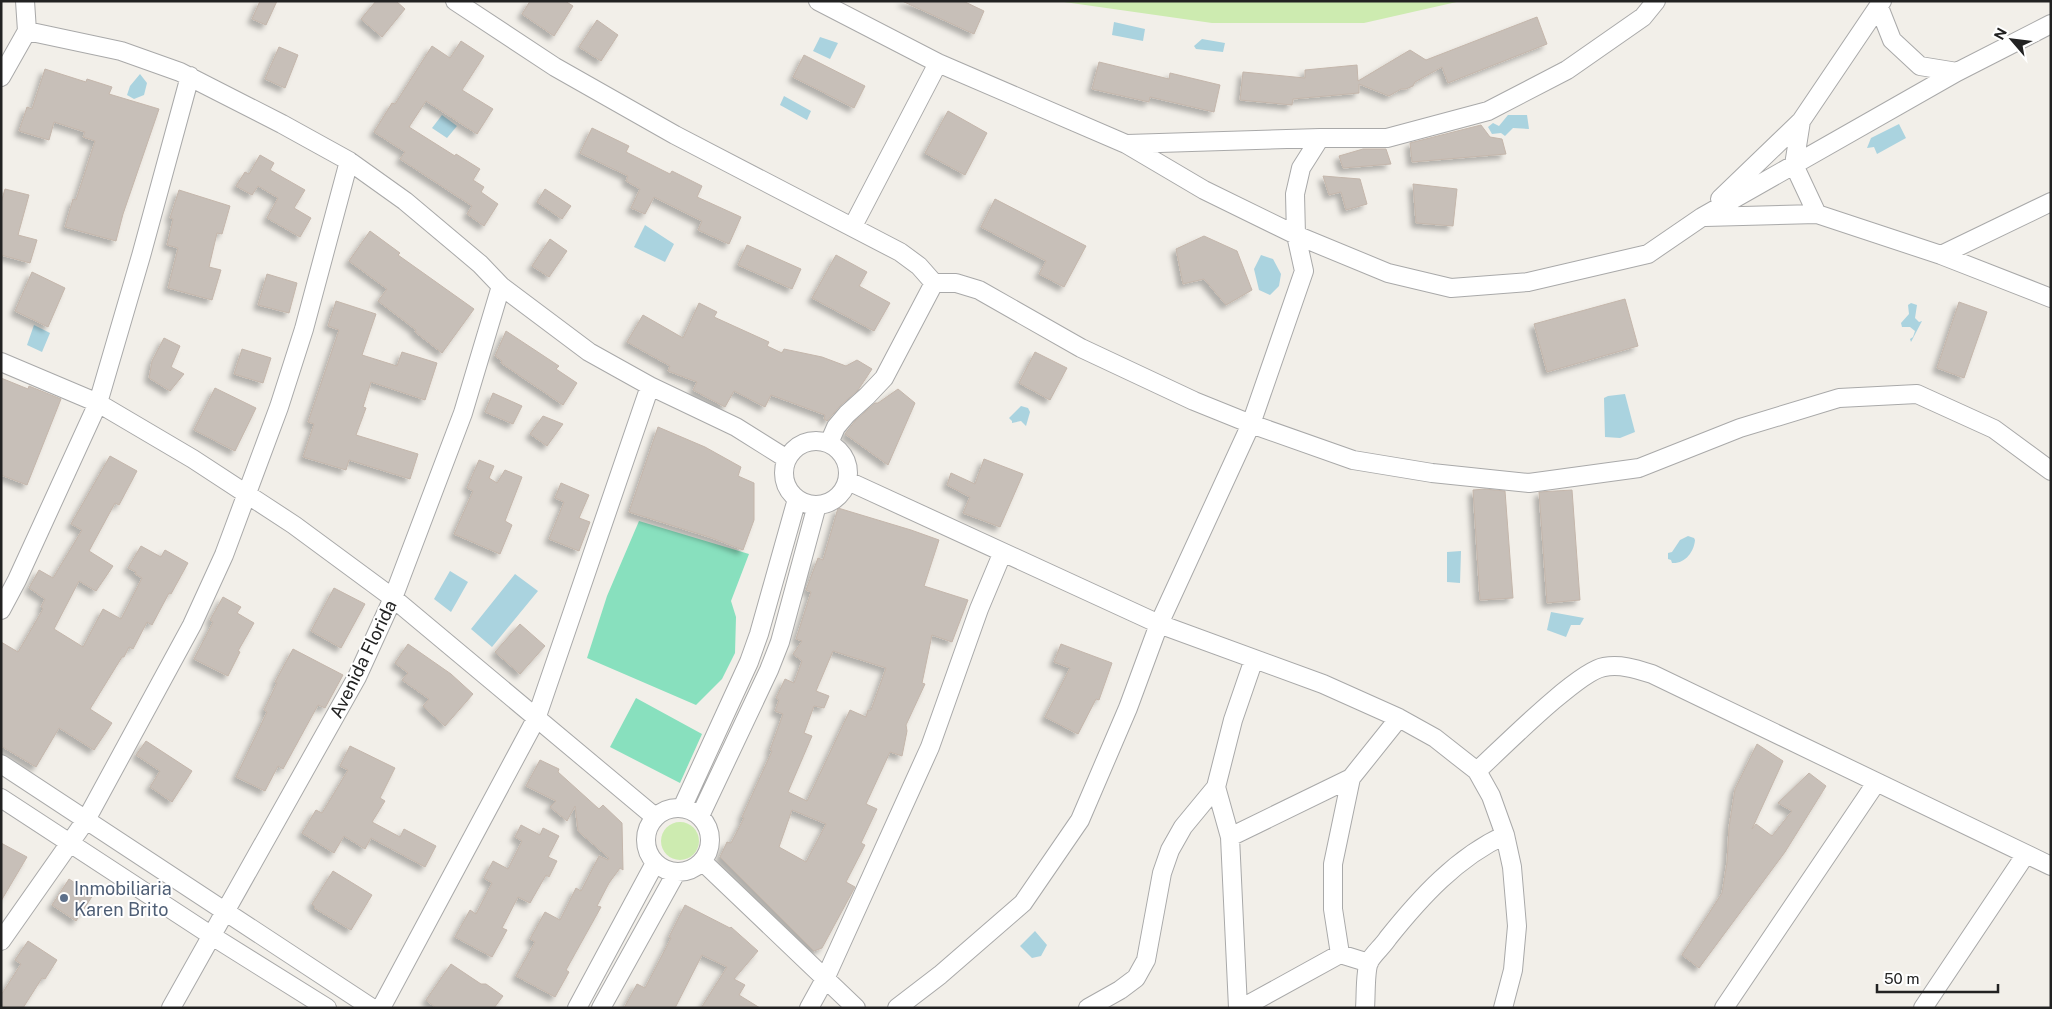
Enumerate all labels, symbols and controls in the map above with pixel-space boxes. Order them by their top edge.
north arrow [1987,15,2037,65]
text: N [1991,25,2010,42]
street label: Avenida Florida [325,597,401,721]
place label: Inmobiliaria Karen Brito [74,878,172,920]
marker: Inmobiliaria Karen Brito [58,892,70,904]
scale bar [1877,962,1998,994]
text: 50 m [1884,970,1919,987]

